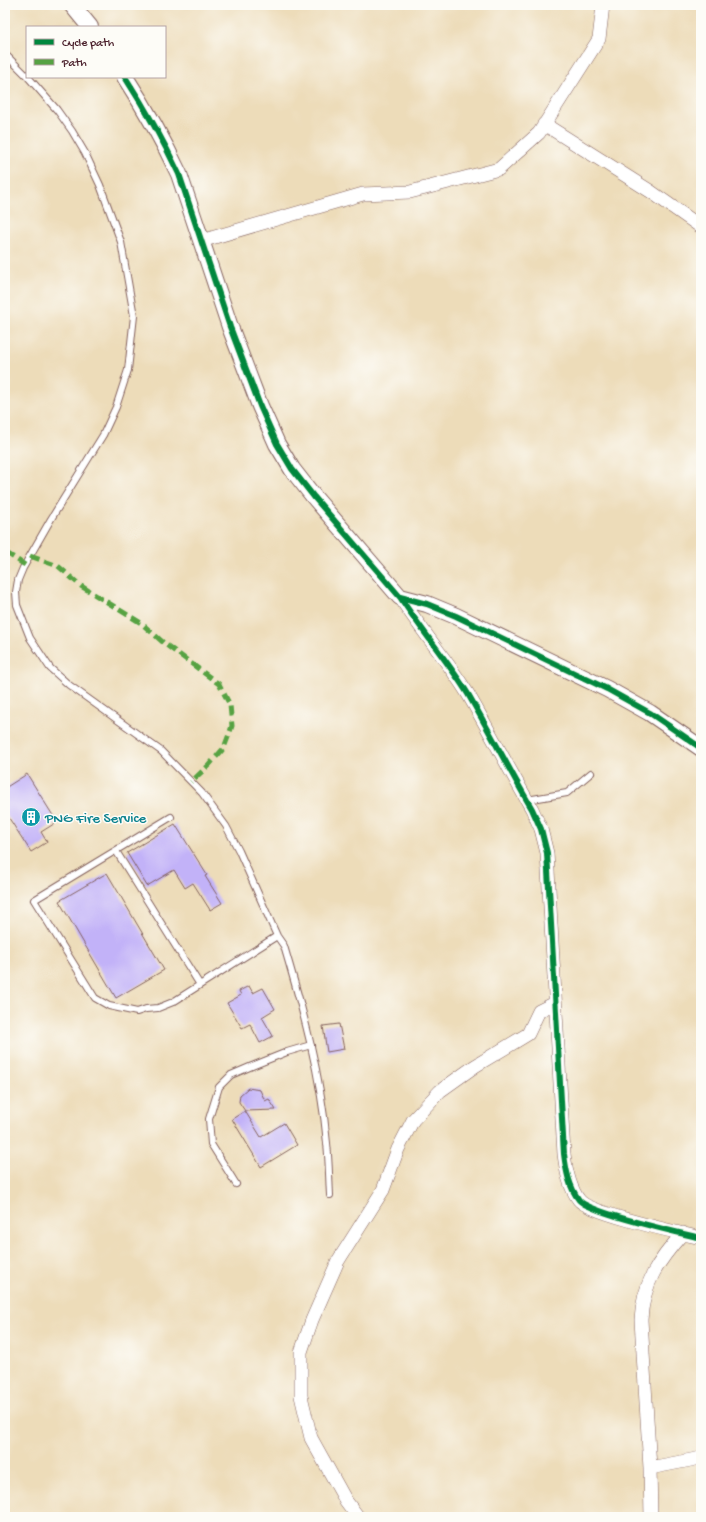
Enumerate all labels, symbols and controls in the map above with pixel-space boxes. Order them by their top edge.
legend [26,26,166,78]
text: Cycle path [62,37,115,51]
text: Path [61,57,87,71]
building icon: PNG Fire Service [20,806,42,828]
place label: PNG Fire Service [44,810,147,828]

